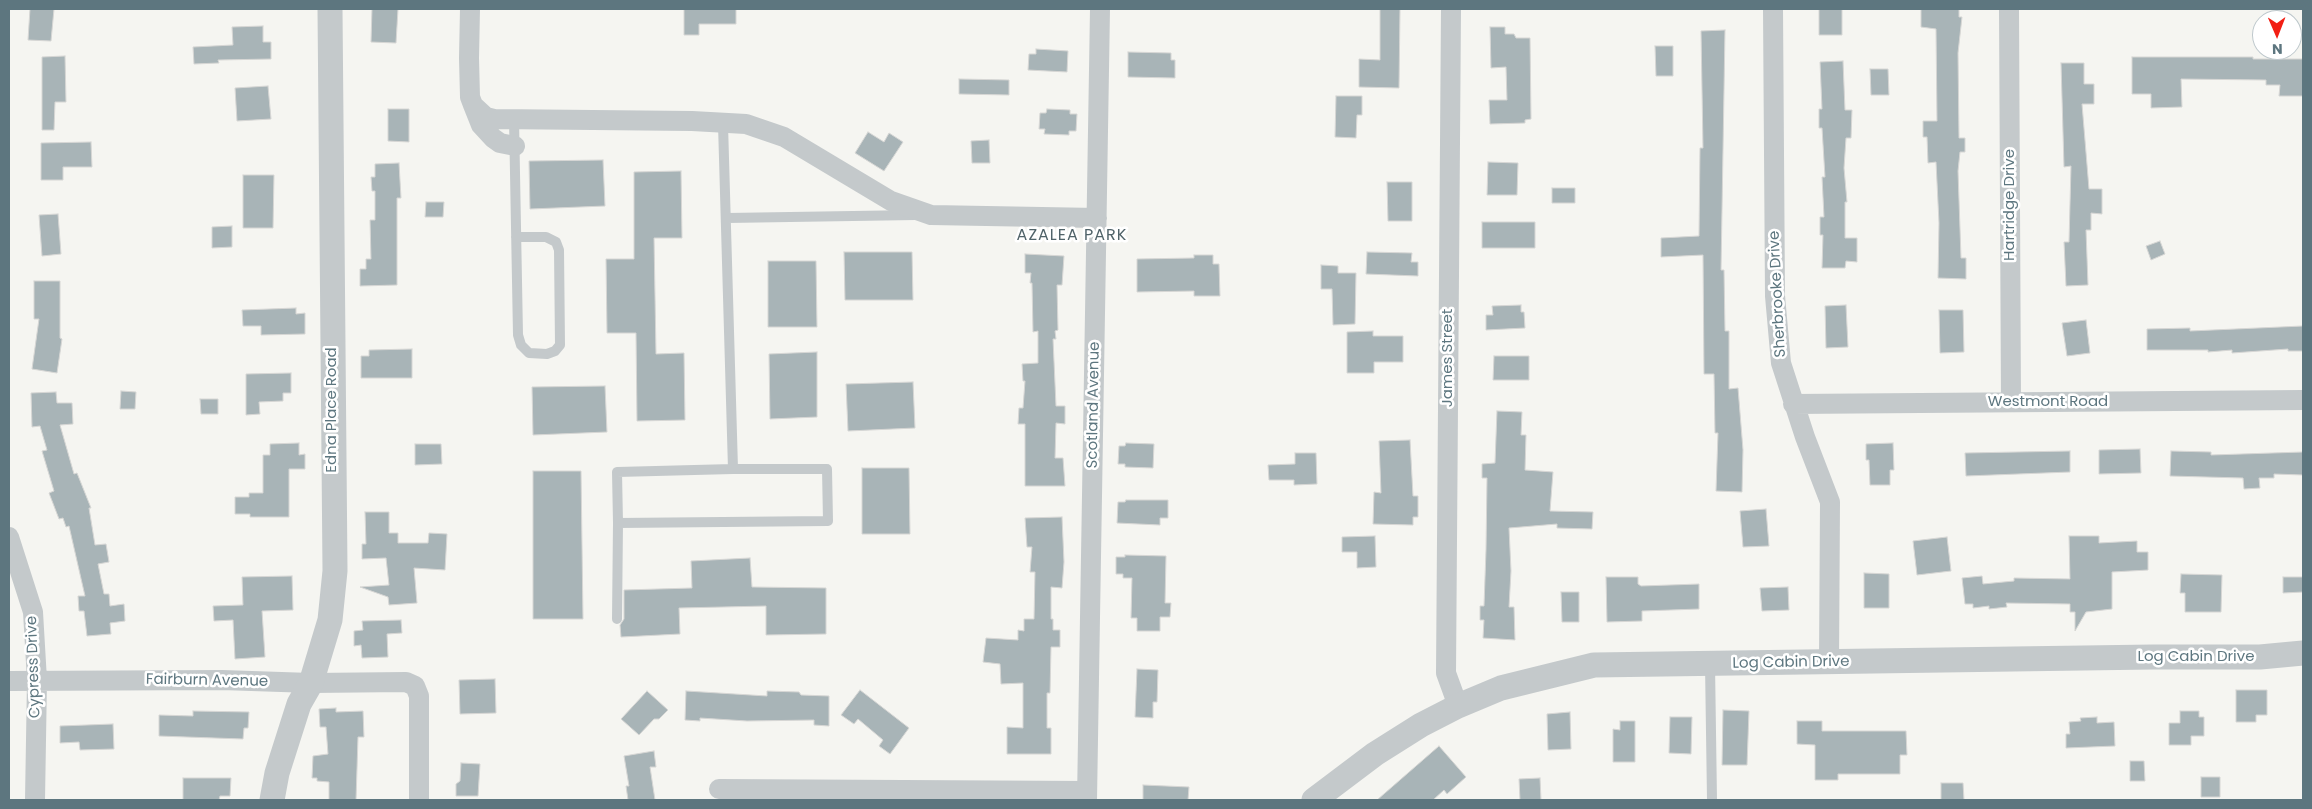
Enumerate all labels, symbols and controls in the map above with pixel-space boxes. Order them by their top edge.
north arrow [2252,10,2302,60]
text: N [2272,39,2283,59]
street label: Hartridge Drive [2001,149,2019,261]
district label: AZALEA PARK [1015,226,1129,246]
street label: Sherbrooke Drive [1766,230,1790,358]
street label: James Street [1439,309,1457,407]
street label: Scotland Avenue [1084,341,1104,469]
street label: Edna Place Road [323,347,341,473]
street label: Westmont Road [1988,393,2108,411]
street label: Cypress Drive [23,616,45,718]
street label: Log Cabin Drive [2138,648,2254,666]
street label: Log Cabin Drive [1732,653,1850,673]
street label: Fairburn Avenue [146,671,268,691]

